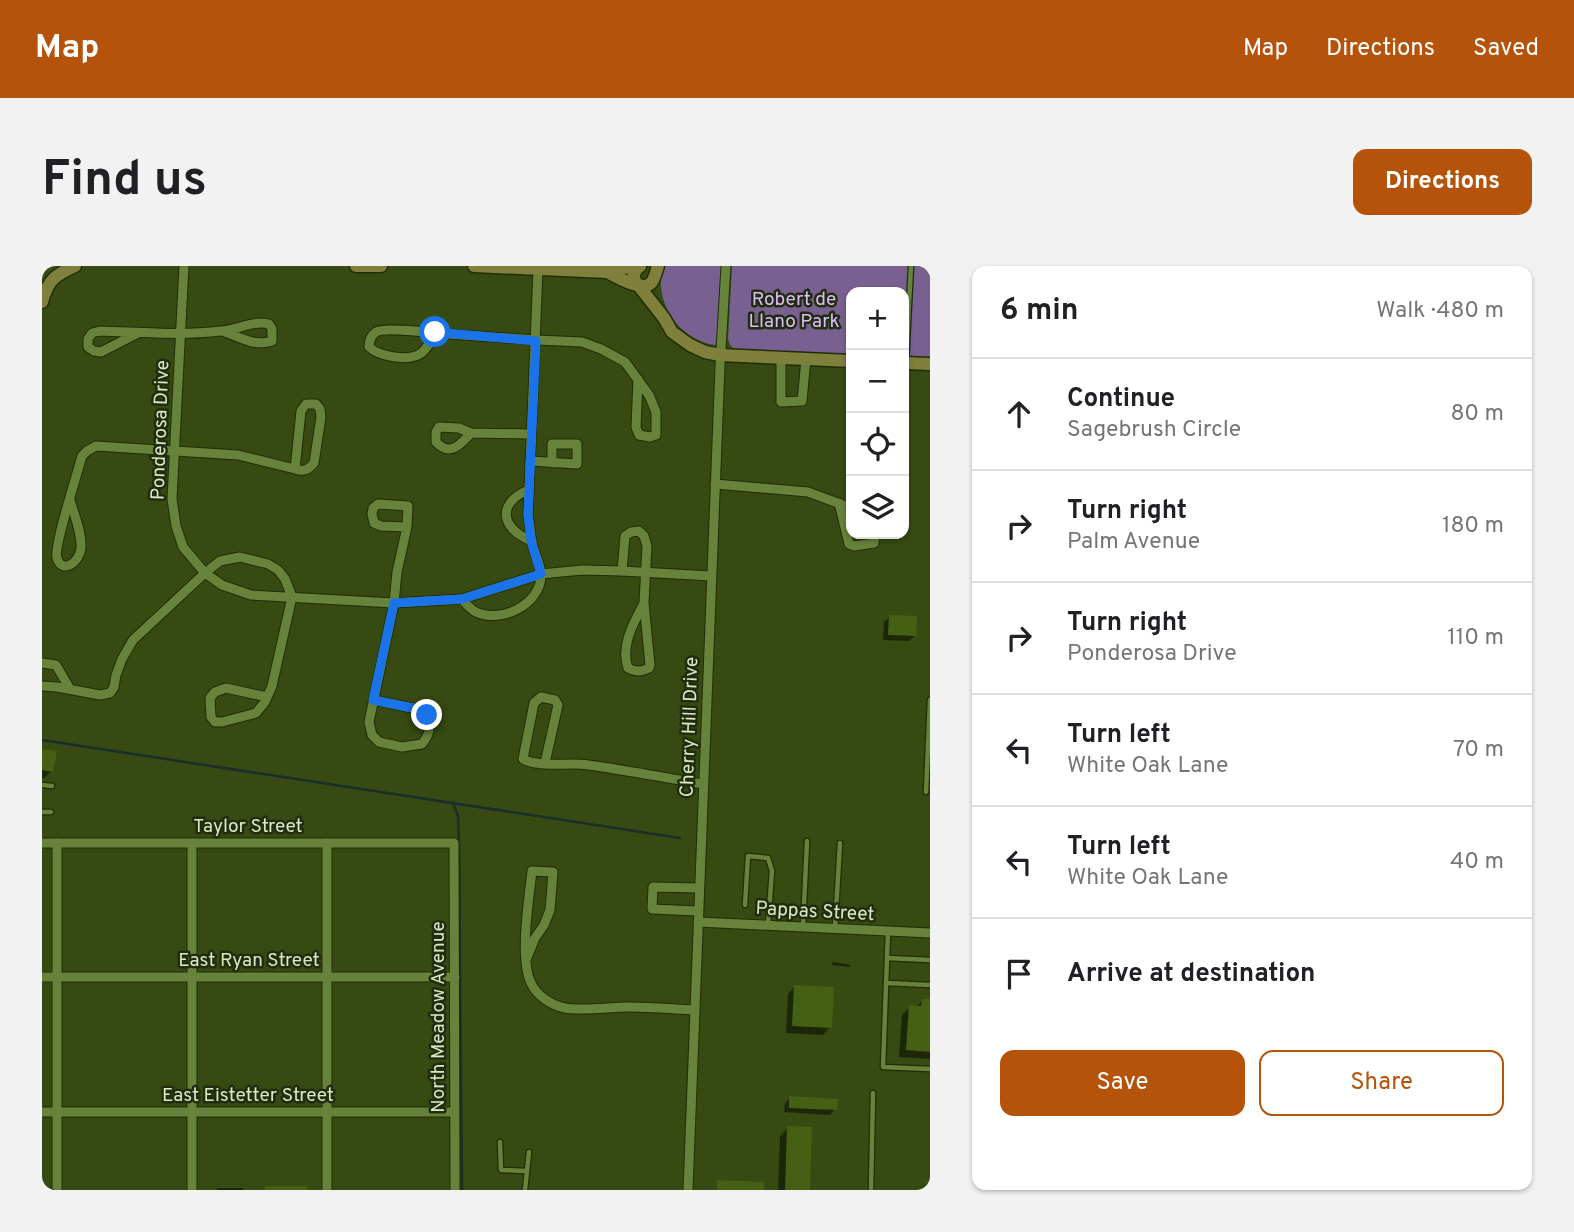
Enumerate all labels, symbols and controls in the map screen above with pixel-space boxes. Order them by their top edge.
text: Map [35,28,99,70]
text: Map [1243,34,1288,64]
text: Directions [1326,34,1435,64]
text: Saved [1473,34,1539,64]
button: Directions [1353,149,1532,215]
text: Find us [42,151,207,213]
map controls [846,287,909,539]
button: + [846,287,909,350]
park label: Robert de Llano Park [748,288,840,334]
text: 6 min [1000,293,1078,330]
text: Walk · 480 m [1376,297,1504,326]
route start [419,316,450,347]
button: − [846,350,909,413]
street label: Ponderosa Drive [147,360,175,501]
text: Continue [1067,383,1175,416]
icon: ahead [1000,395,1038,433]
text: 80 m [1451,400,1504,429]
button: locate [846,413,909,476]
text: Sagebrush Circle [1067,416,1241,445]
button: layers [846,476,909,539]
text: Turn right [1067,495,1187,528]
icon: right [1000,507,1038,545]
text: 180 m [1442,512,1504,541]
text: Palm Avenue [1067,528,1200,557]
text: Turn right [1067,607,1187,640]
icon: right [1000,619,1038,657]
text: 110 m [1447,624,1504,653]
text: Ponderosa Drive [1067,640,1237,669]
street label: Cherry Hill Drive [676,656,704,798]
route end [411,699,442,730]
text: Turn left [1067,719,1171,752]
icon: left [1000,731,1038,769]
text: 70 m [1453,736,1504,765]
text: White Oak Lane [1067,752,1228,781]
street label: Taylor Street [193,815,303,839]
text: Turn left [1067,831,1171,864]
icon: left [1000,843,1038,881]
text: 40 m [1450,848,1504,877]
text: White Oak Lane [1067,864,1228,893]
street label: Pappas Street [755,897,875,927]
street label: North Meadow Avenue [427,921,451,1113]
street label: East Ryan Street [178,949,320,973]
icon: arrive [1000,955,1038,993]
text: Arrive at destination [1067,958,1315,991]
button: Save [1000,1050,1245,1116]
button: Share [1259,1050,1504,1116]
street label: East Eistetter Street [162,1084,334,1108]

